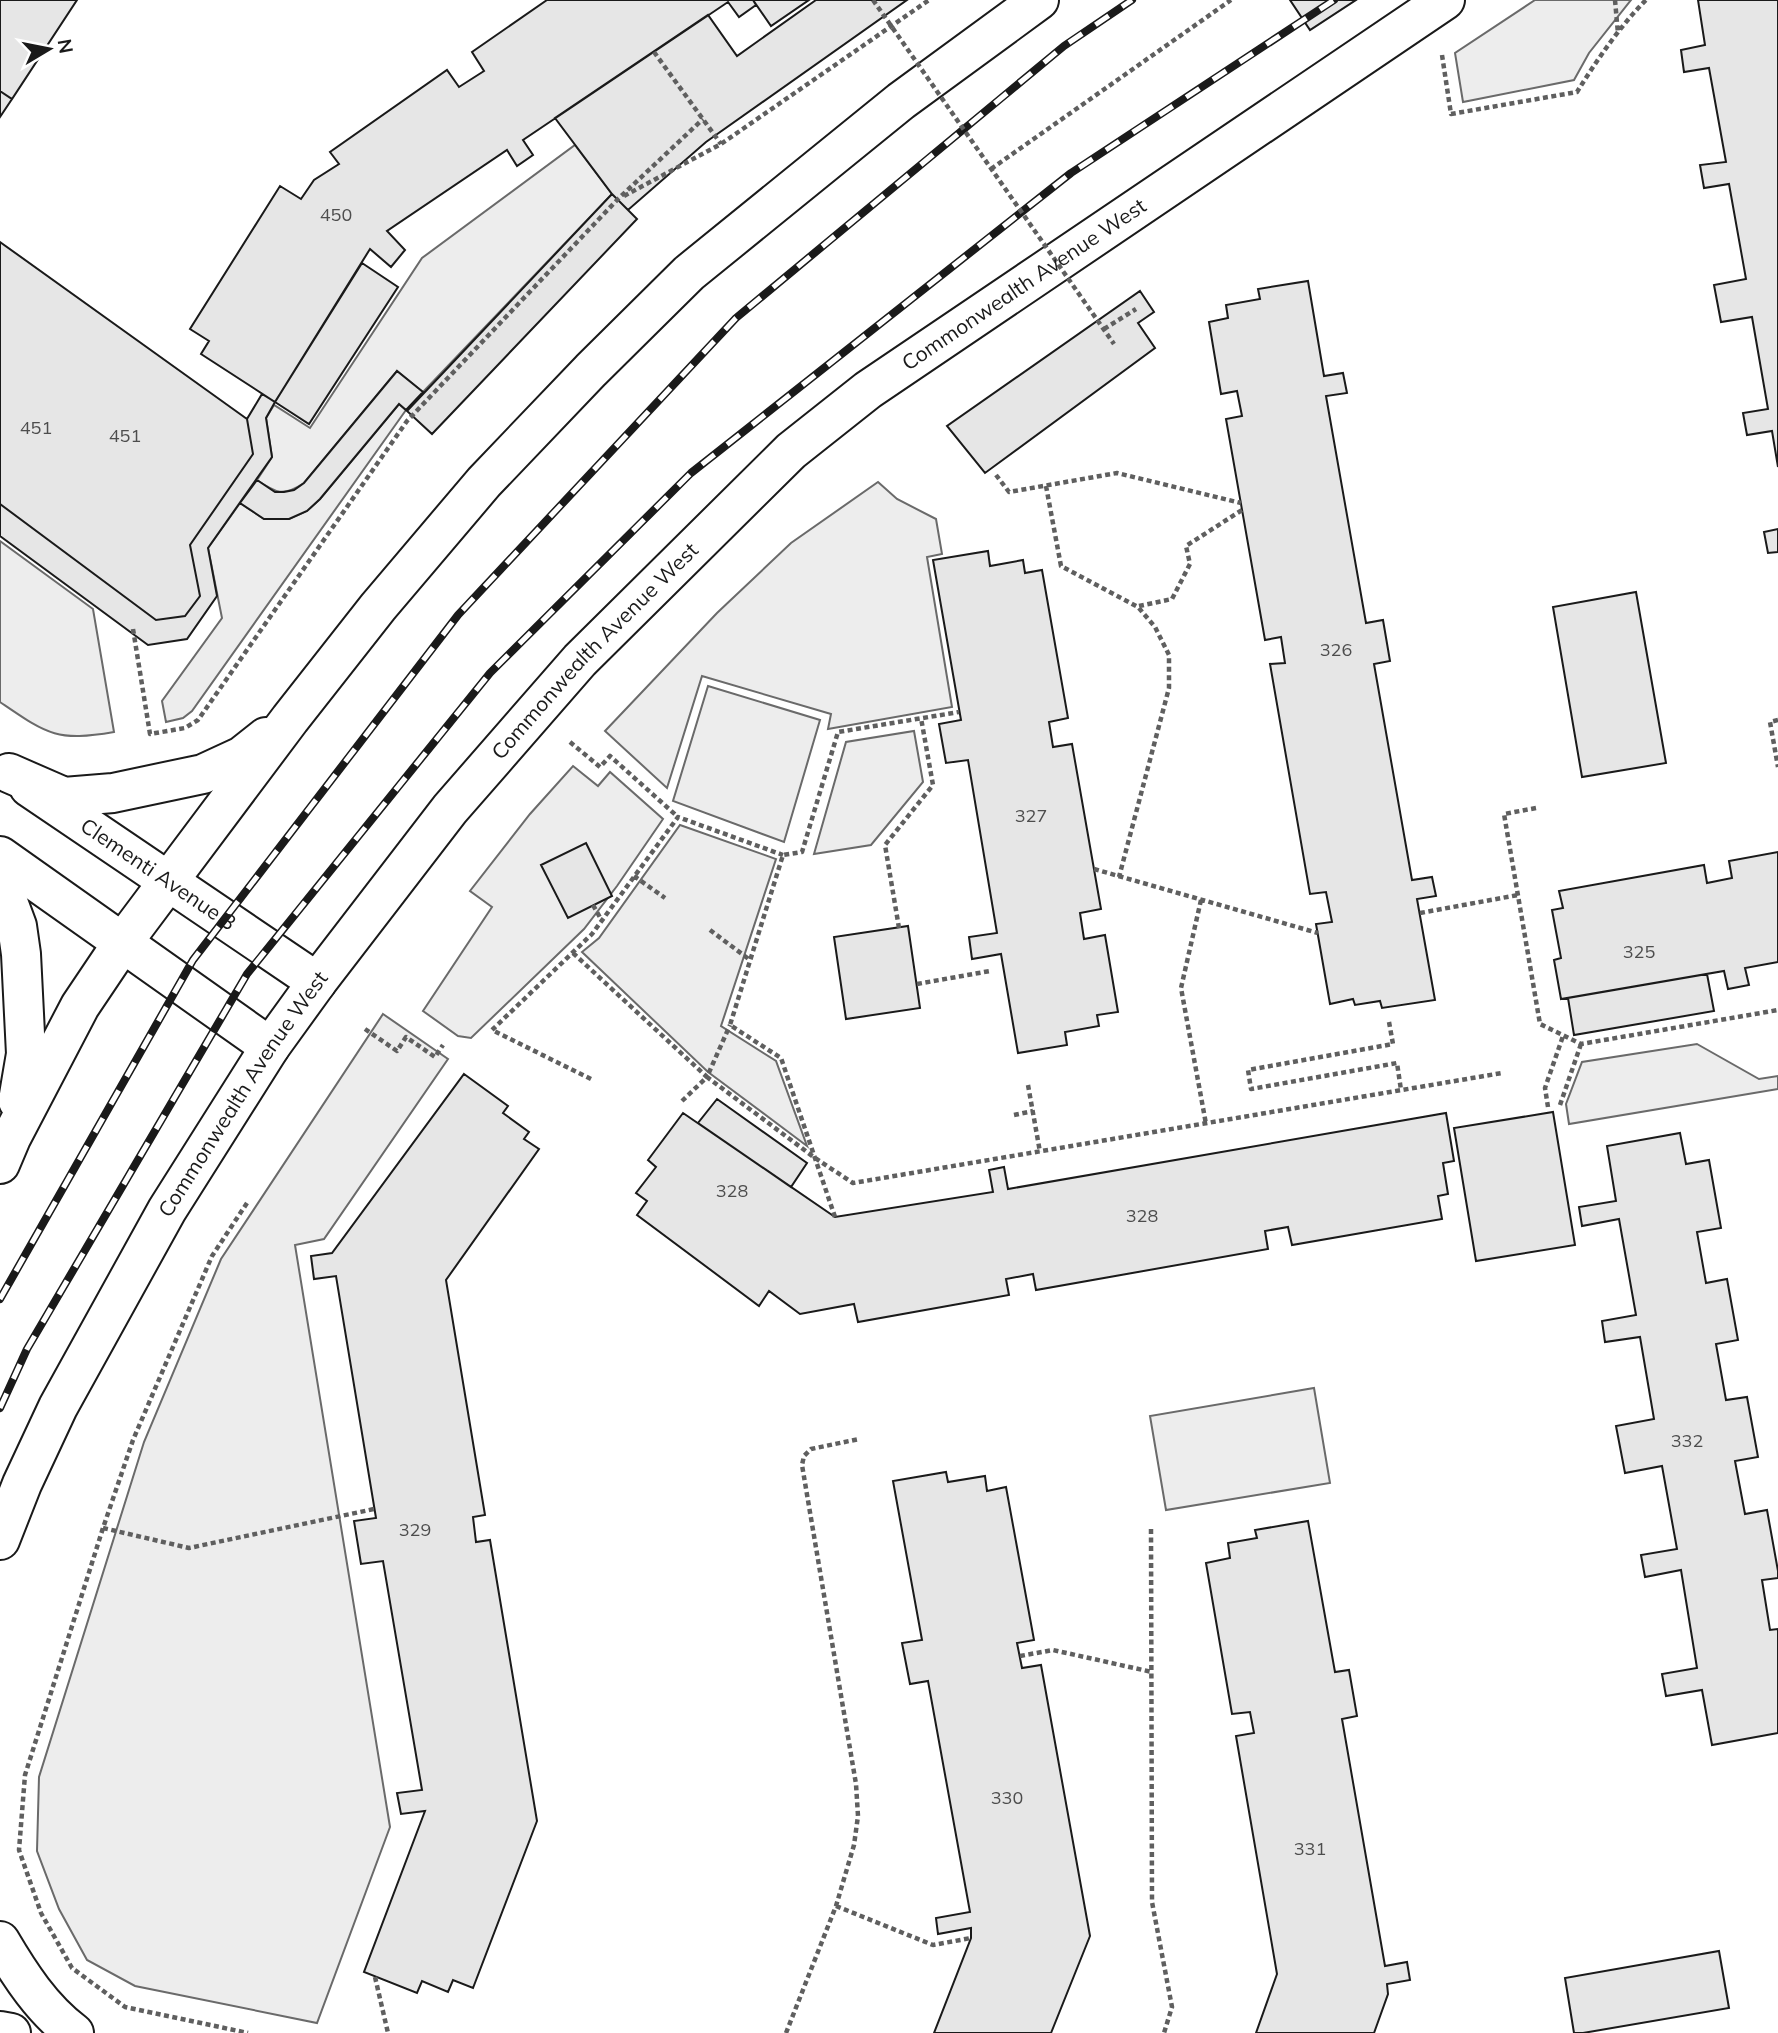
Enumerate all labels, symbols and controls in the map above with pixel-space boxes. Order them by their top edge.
north arrow [14,14,84,84]
text: N [53,37,79,55]
street label: Commonwealth Avenue West [897,192,1151,375]
house number: 450 [320,203,352,226]
house number: 451 [20,416,52,439]
house number: 451 [109,424,141,447]
street label: Commonwealth Avenue West [485,537,703,764]
house number: 326 [1320,638,1352,661]
house number: 327 [1015,804,1047,827]
street label: Clementi Avenue 3 [76,812,241,935]
house number: 325 [1623,940,1655,963]
street label: Commonwealth Avenue West [152,965,333,1221]
house number: 328 [716,1179,748,1202]
house number: 328 [1126,1204,1158,1227]
house number: 332 [1671,1429,1703,1452]
house number: 329 [399,1518,431,1541]
house number: 330 [991,1786,1023,1809]
house number: 331 [1294,1837,1326,1860]

